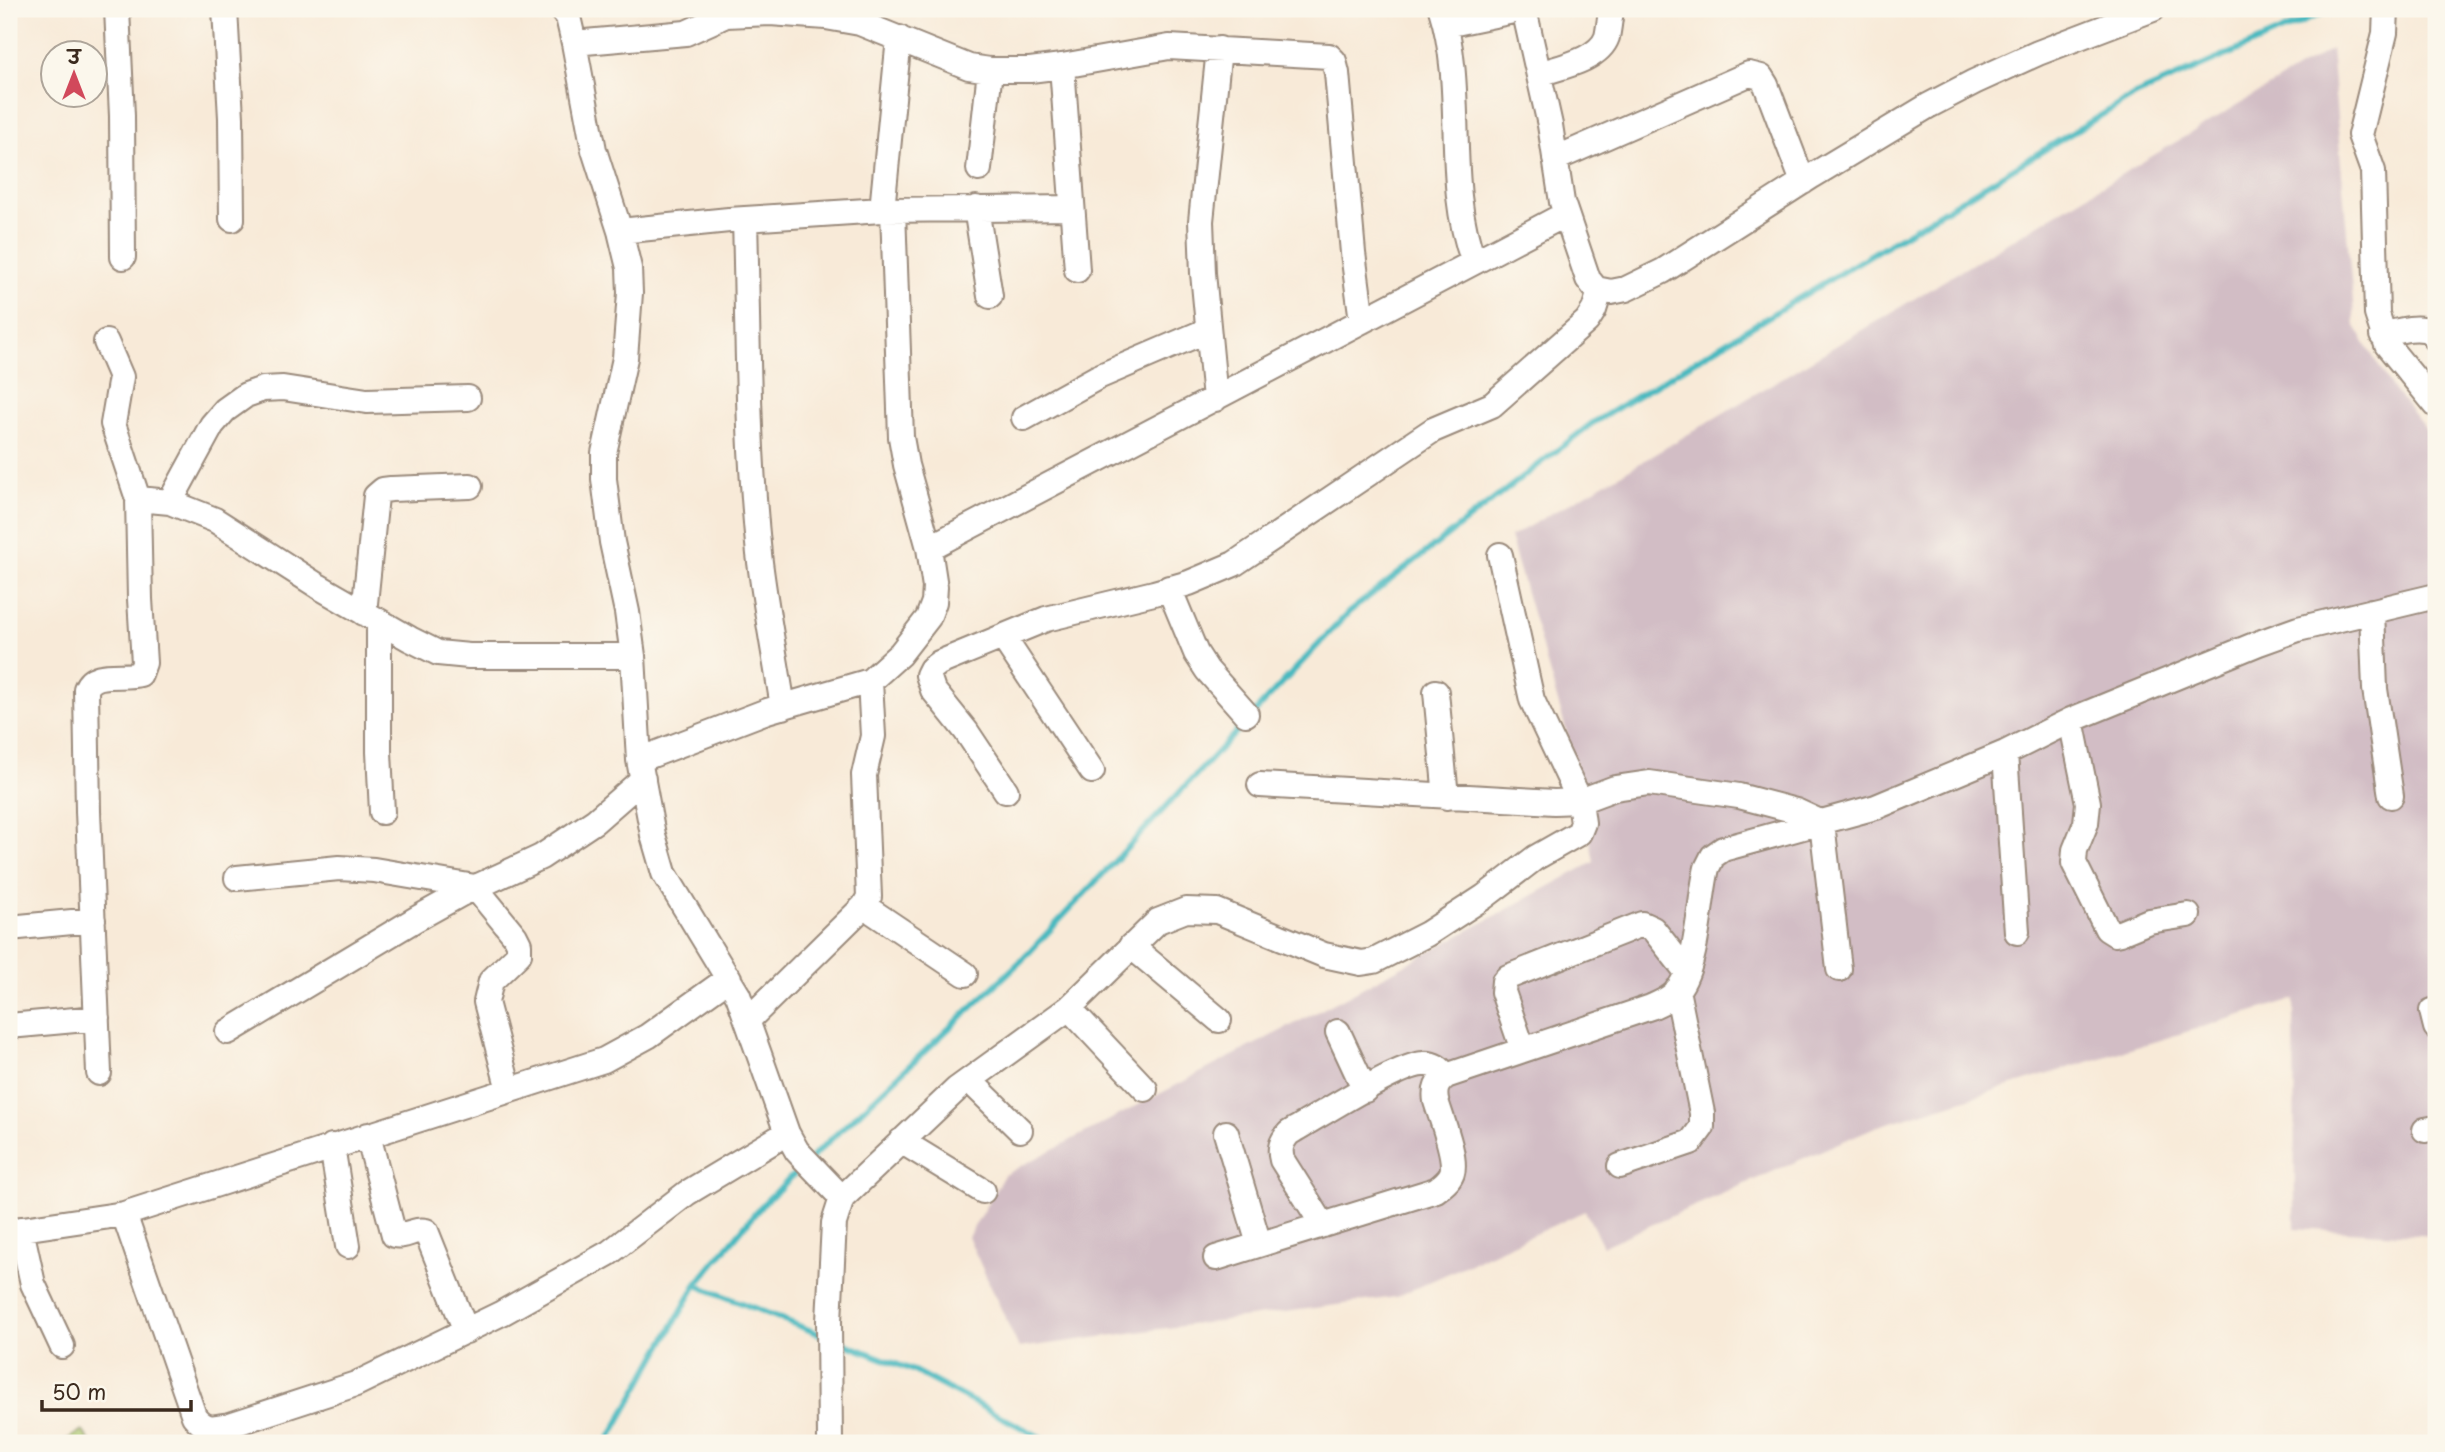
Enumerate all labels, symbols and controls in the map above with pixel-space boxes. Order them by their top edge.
north arrow [38,38,108,108]
text: उ [66,42,83,70]
scale bar [42,1368,191,1412]
text: 50 m [52,1375,106,1407]

